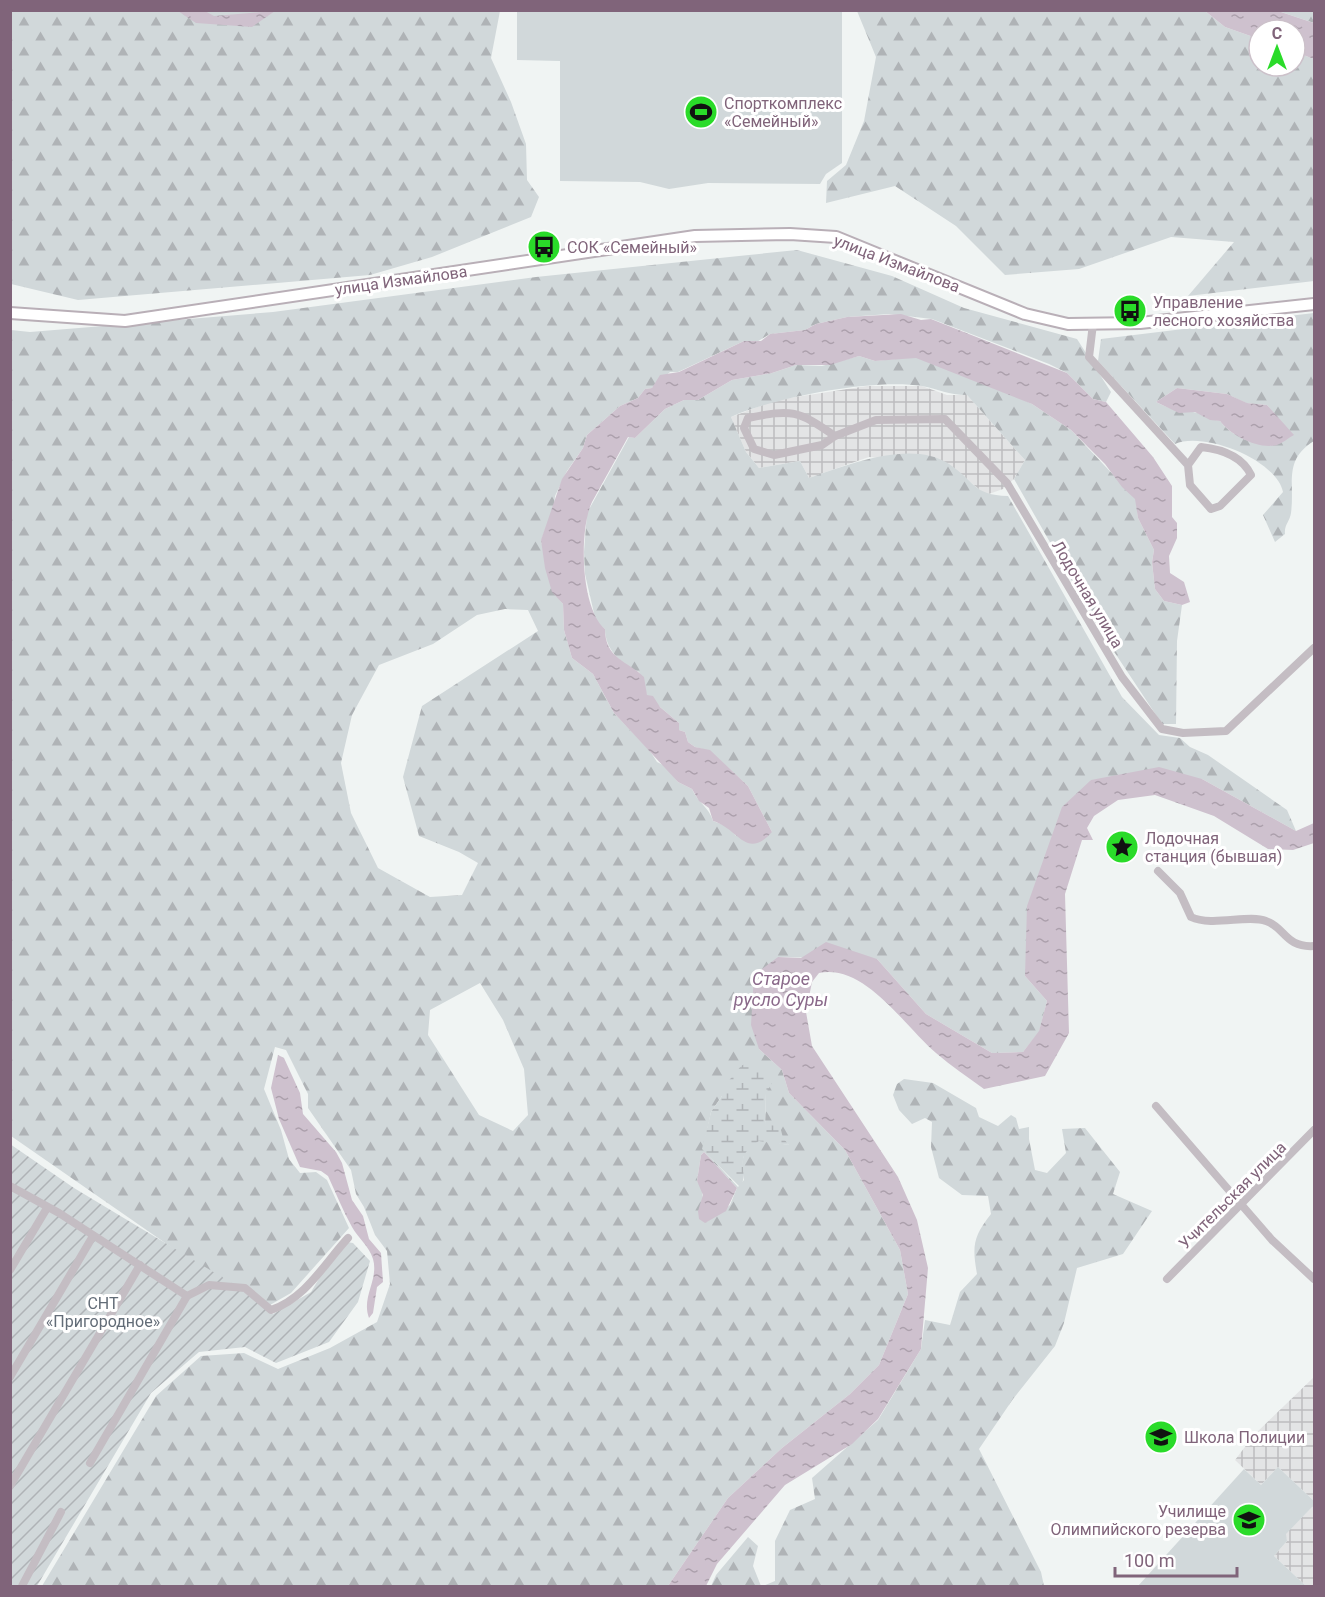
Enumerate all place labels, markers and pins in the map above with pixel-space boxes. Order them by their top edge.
sports icon: Спорткомплекс «Семейный» [683,94,719,130]
place label: Спорткомплекс «Семейный» [724,94,842,131]
bus stop icon: СОК «Семейный» [526,229,562,265]
place label: СОК «Семейный» [567,238,697,257]
bus stop icon: Управление лесного хозяйства [1112,293,1148,329]
place label: Управление лесного хозяйства [1153,293,1294,330]
place icon: Лодочная станция (бывшая) [1104,829,1140,865]
place label: Лодочная станция (бывшая) [1145,829,1282,866]
school or university icon: Школа Полиции [1143,1419,1179,1455]
place label: Школа Полиции [1184,1428,1305,1447]
place label: Училище Олимпийского резерва [1050,1502,1226,1539]
school or university icon: Училище Олимпийского резерва [1231,1502,1267,1538]

